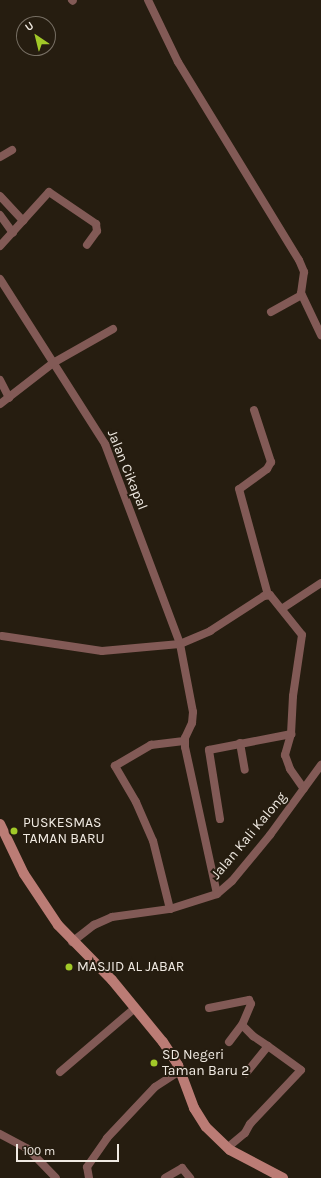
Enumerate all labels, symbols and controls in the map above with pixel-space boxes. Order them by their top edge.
north arrow [16,16,56,56]
text: U [23,19,36,34]
street label: Jalan Cikapal [103,427,151,513]
street label: Jalan Kali Kalong [208,789,290,883]
place label: PUSKESMAS TAMAN BARU [23,815,105,848]
marker: PUSKESMAS TAMAN BARU [8,825,20,837]
place label: MASJID AL JABAR [77,959,184,975]
marker: MASJID AL JABAR [64,962,74,972]
place label: SD Negeri Taman Baru 2 [162,1047,249,1080]
marker: SD Negeri Taman Baru 2 [149,1058,159,1068]
scale bar [18,1136,121,1162]
text: 100 m [23,1144,55,1158]

